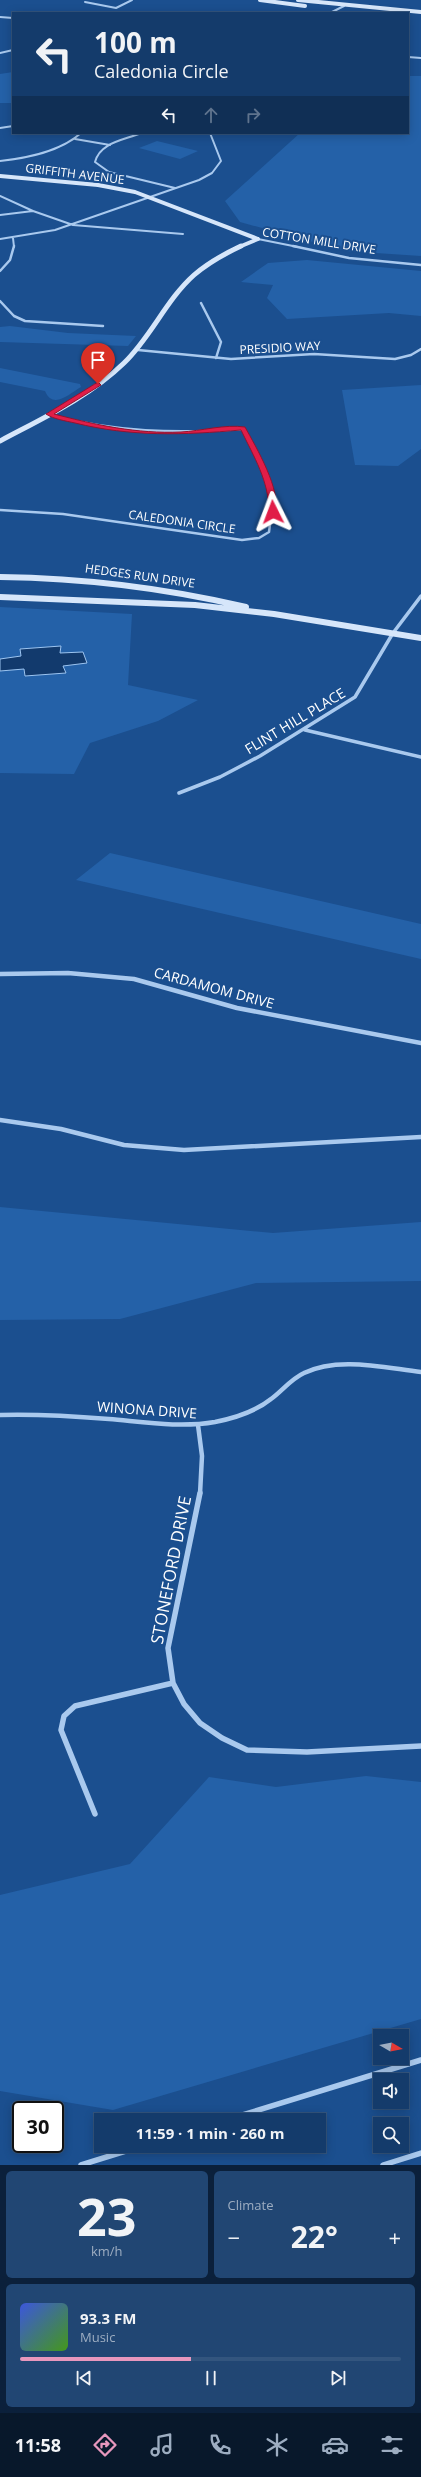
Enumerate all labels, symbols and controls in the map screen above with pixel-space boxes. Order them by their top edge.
text: 100 m [94,23,177,61]
icon: left [28,28,80,80]
text: Caledonia Circle [94,59,229,83]
icon: left [158,104,180,126]
icon: ahead [200,104,222,126]
icon: right [242,104,264,126]
street label: GRIFFITH AVENUE [25,159,126,188]
street label: COTTON MILL DRIVE [261,223,377,258]
street label: PRESIDIO WAY [239,337,321,358]
pin [81,343,115,384]
icon: arrive [87,349,109,371]
position arrow [252,491,294,533]
street label: CALEDONIA CIRCLE [127,506,237,537]
street label: HEDGES RUN DRIVE [84,559,196,592]
street label: FLINT HILL PLACE [241,683,348,758]
street label: CARDAMOM DRIVE [152,962,276,1013]
street label: WINONA DRIVE [96,1397,198,1422]
street label: STONEFORD DRIVE [145,1494,196,1646]
north arrow [373,2029,409,2065]
map controls [373,2029,409,2153]
button: sound [373,2073,409,2109]
speed limit sign: 30 [12,2101,64,2153]
button: search [373,2117,409,2153]
text: 11:59 · 1 min · 260 m [136,2123,284,2143]
text: 23 [77,2180,136,2251]
text: Climate [228,2196,273,2214]
text: 22° [291,2216,338,2257]
text: − [228,2222,240,2252]
text: + [388,2222,401,2252]
text: km/h [91,2242,123,2260]
text: 93.3 FM [80,2308,136,2328]
text: Music [80,2328,115,2346]
icon: previous [73,2367,95,2389]
icon: pause [200,2367,222,2389]
icon: next [327,2367,349,2389]
icon: directions [91,2431,119,2459]
icon: music [148,2431,176,2459]
icon: phone [206,2431,234,2459]
icon: climate [263,2431,291,2459]
icon: car [321,2431,349,2459]
icon: filters [378,2431,406,2459]
text: 11:58 [15,2433,61,2457]

